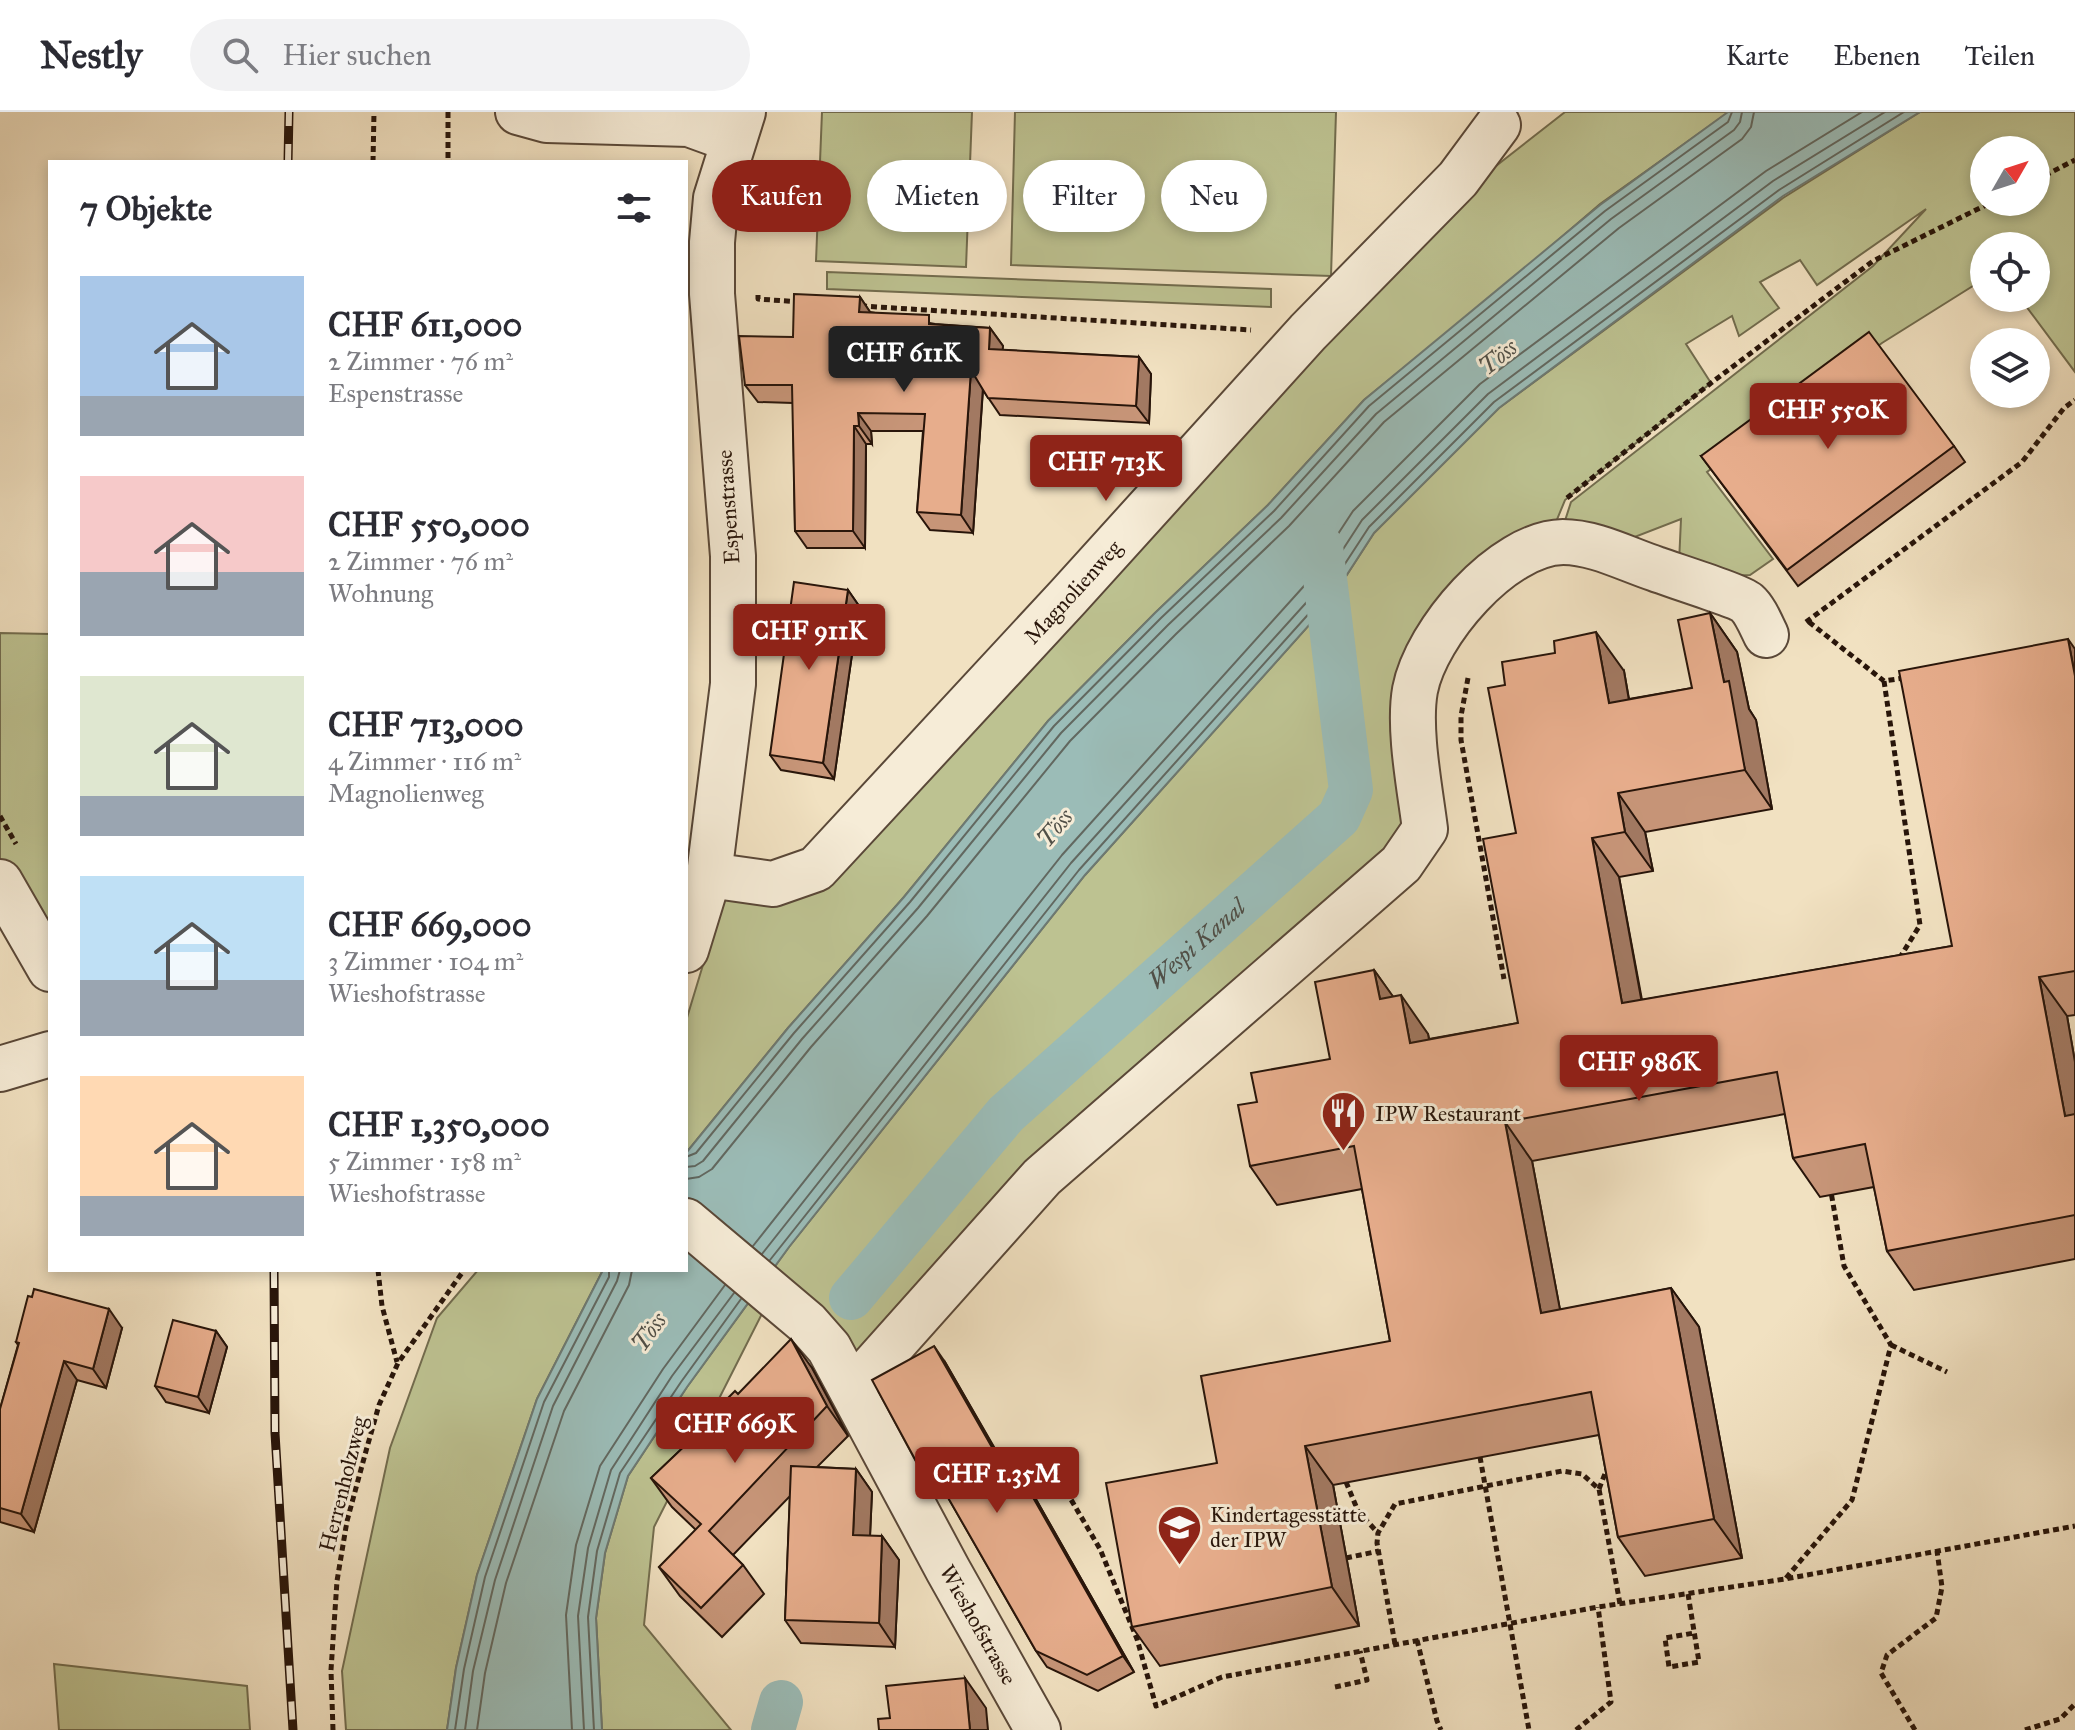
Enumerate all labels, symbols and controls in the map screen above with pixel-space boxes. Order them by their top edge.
search box [190,19,750,91]
text: Nestly [40,32,142,78]
icon: search [218,33,262,77]
text: Hier suchen [282,37,431,73]
text: Karte [1725,38,1789,73]
text: Ebenen [1833,38,1920,73]
text: Teilen [1964,38,2035,73]
north arrow [1970,136,2050,216]
map controls [1970,136,2050,408]
chip: Kaufen [712,160,851,232]
chip: Mieten [867,160,1007,232]
chip: Filter [1023,160,1145,232]
chip: Neu [1161,160,1267,232]
icon: filters [612,186,656,230]
text: 7 Objekte [80,188,212,229]
button: locate [1970,232,2050,312]
text: CHF 611,000 [328,304,522,345]
icon: home [144,308,240,404]
pin: CHF 611K [821,326,987,394]
button: layers [1970,328,2050,408]
water label: Töss [1473,332,1524,382]
text: CHF 611K [847,336,961,368]
text: 2 Zimmer · 76 m² [328,345,513,377]
text: Espenstrasse [328,377,463,409]
pin: CHF 550K [1745,383,1911,451]
text: CHF 550K [1768,393,1888,425]
pin: CHF 713K [1023,435,1189,503]
text: CHF 713K [1048,445,1164,477]
street label: Espenstrasse [711,449,745,565]
text: CHF 550,000 [328,504,530,545]
icon: home [144,508,240,604]
street label: Magnolienweg [1018,533,1127,649]
text: 2 Zimmer · 76 m² [328,545,513,577]
text: Wohnung [328,577,433,609]
pin: CHF 911K [726,604,892,672]
text: CHF 911K [751,614,867,646]
text: CHF 713,000 [328,704,523,745]
icon: home [144,708,240,804]
text: 4 Zimmer · 116 m² [328,745,521,777]
text: Magnolienweg [328,777,484,809]
water label: Töss [1030,802,1080,853]
water label: Wespi Kanal [1142,891,1254,995]
text: CHF 669,000 [328,904,531,945]
icon: home [144,908,240,1004]
text: 3 Zimmer · 104 m² [328,945,523,977]
text: Wieshofstrasse [328,977,486,1009]
pin: CHF 986K [1556,1035,1722,1103]
text: CHF 986K [1578,1045,1700,1077]
restaurant icon: IPW Restaurant [1320,1089,1368,1152]
place label: IPW Restaurant [1375,1100,1521,1127]
text: CHF 1,350,000 [328,1104,550,1145]
icon: home [144,1108,240,1204]
text: 5 Zimmer · 158 m² [328,1145,521,1177]
text: Wieshofstrasse [328,1177,486,1209]
water label: Töss [625,1306,674,1357]
pin: CHF 669K [652,1397,818,1465]
text: CHF 669K [674,1407,796,1439]
street label: Herrenholzweg [313,1413,373,1554]
pin: CHF 1.35M [905,1447,1089,1515]
text: CHF 1.35M [933,1457,1061,1489]
place label: Kindertagesstätte der IPW [1210,1501,1366,1553]
school or university icon: Kindertagesstätte der IPW [1155,1503,1203,1566]
street label: Wieshofstrasse [934,1560,1023,1689]

